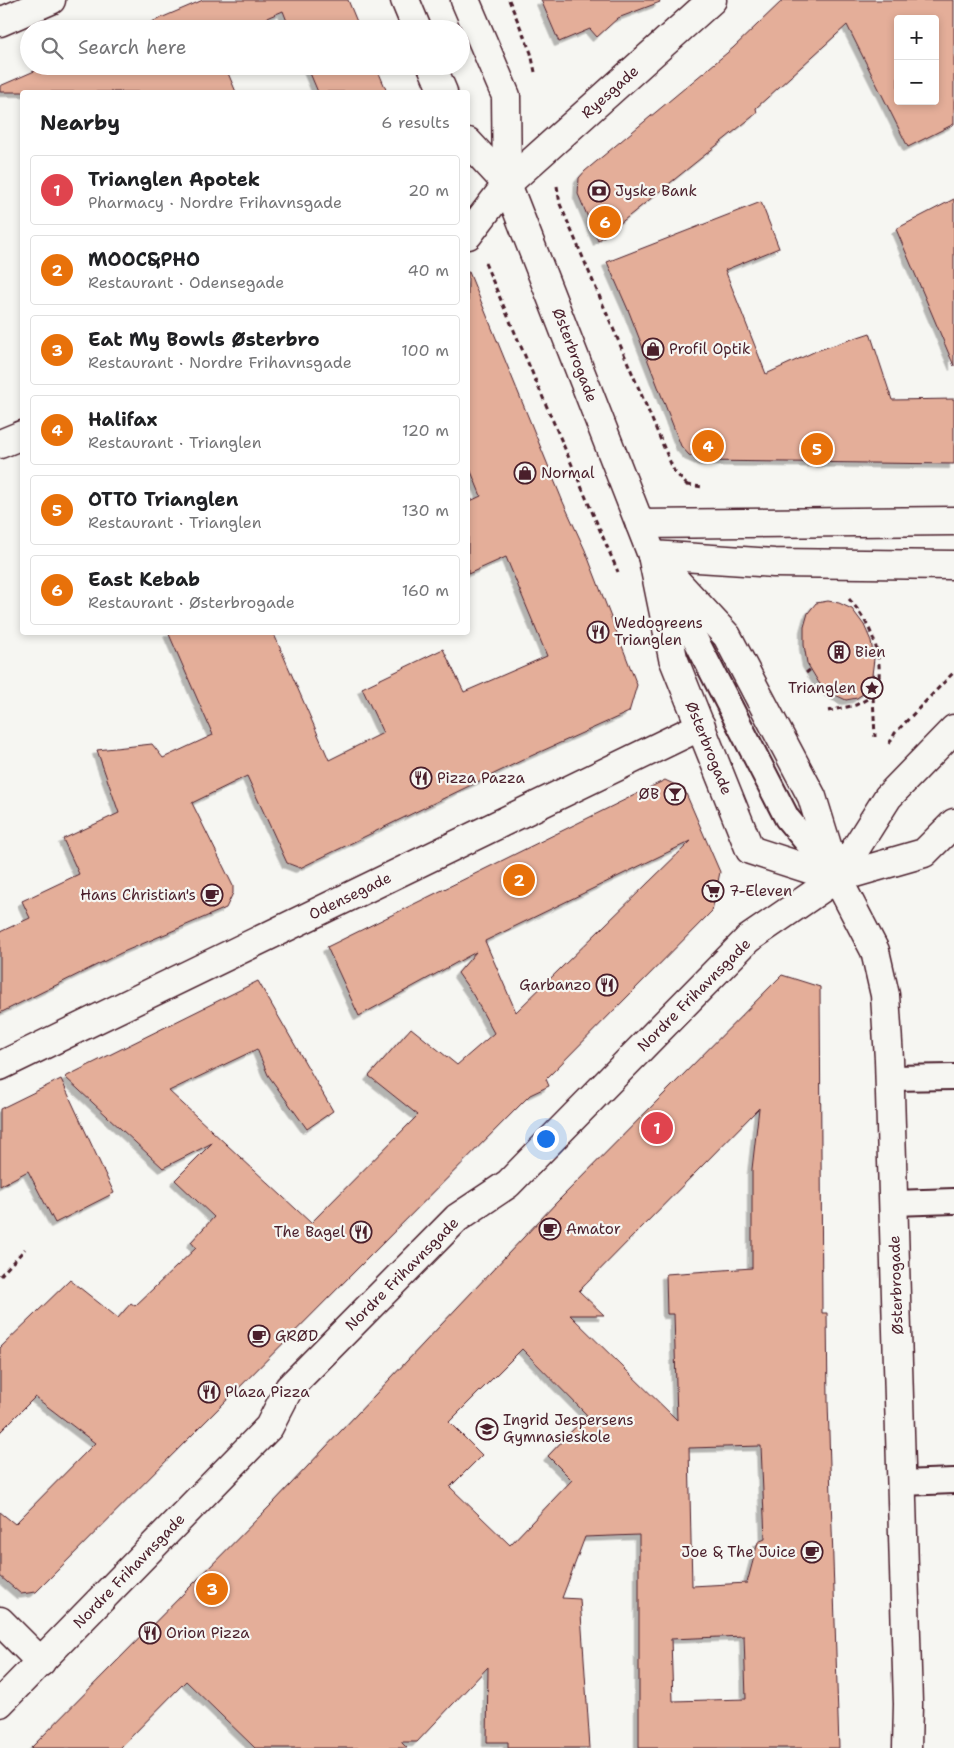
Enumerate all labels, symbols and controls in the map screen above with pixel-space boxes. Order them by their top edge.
map controls [894,15,939,105]
button: + [894,15,939,60]
search box [20,20,470,75]
icon: search [38,34,66,62]
text: Search here [78,35,187,60]
button: − [894,60,939,105]
street label: Ryesgade [577,61,643,123]
text: Nearby [40,109,120,137]
text: 6 results [381,112,450,133]
text: Trianglen Apotek [88,167,260,192]
bank icon: Jyske Bank [587,179,611,203]
text: 1 [53,180,61,201]
text: 20 m [408,180,449,201]
place label: Jyske Bank [615,181,697,201]
text: Pharmacy · Nordre Frihavnsgade [88,192,342,213]
pin: 6 [589,203,621,241]
text: MOOC&PHO [88,247,200,272]
text: 2 [51,260,63,281]
text: 40 m [407,260,449,281]
text: Restaurant · Odensegade [88,272,284,293]
street label: Østerbrogade [548,305,602,405]
text: Eat My Bowls Østerbro [88,327,320,352]
shop icon: Profil Optik [641,337,665,361]
place label: Profil Optik [669,339,751,359]
text: 3 [51,340,63,361]
text: 100 m [401,340,449,361]
text: Restaurant · Nordre Frihavnsgade [88,352,352,373]
text: Halifax [88,407,157,432]
text: 4 [51,420,63,441]
text: 120 m [402,420,449,441]
pin: 4 [692,427,724,465]
pin: 5 [801,430,833,468]
text: Restaurant · Trianglen [88,432,262,453]
shop icon: Normal [513,461,537,485]
place label: Normal [541,463,595,483]
text: OTTO Trianglen [88,487,238,512]
text: 5 [52,500,62,521]
text: 130 m [402,500,449,521]
text: Restaurant · Trianglen [88,512,262,533]
text: East Kebab [88,567,200,592]
text: 6 [51,580,63,601]
text: 160 m [402,580,449,601]
text: Restaurant · Østerbrogade [88,592,295,613]
place label: Wedogreens Trianglen [614,613,703,650]
restaurant icon: Wedogreens Trianglen [586,620,610,644]
building icon: Bien [827,640,851,664]
place label: Bien [855,642,885,662]
place icon: Trianglen [860,676,884,700]
place label: Trianglen [788,678,856,698]
street label: Østerbrogade [681,698,737,798]
restaurant icon: Pizza Pazza [409,766,433,790]
place label: Pizza Pazza [437,768,525,788]
bar icon: ØB [663,782,687,806]
place label: ØB [639,784,659,804]
pin: 2 [503,861,535,899]
street label: Odensegade [305,867,395,925]
supermarket icon: 7-Eleven [701,879,725,903]
place label: 7-Eleven [729,881,792,901]
cafe icon: Hans Christian's [200,883,224,907]
place label: Hans Christian's [80,885,196,905]
street label: Nordre Frihavnsgade [633,934,755,1056]
restaurant icon: Garbanzo [595,973,619,997]
place label: Garbanzo [519,975,591,995]
pin: 1 [641,1109,673,1147]
your location [533,1126,559,1152]
street label: Nordre Frihavnsgade [341,1213,463,1335]
cafe icon: Amator [538,1217,562,1241]
place label: Amator [566,1219,621,1239]
restaurant icon: The Bagel [349,1220,373,1244]
place label: The Bagel [274,1222,345,1242]
street label: Østerbrogade [884,1235,908,1335]
cafe icon: GRØD [247,1324,271,1348]
place label: GRØD [275,1326,318,1346]
restaurant icon: Plaza Pizza [197,1380,221,1404]
place label: Plaza Pizza [225,1382,310,1402]
place label: Ingrid Jespersens Gymnasieskole [503,1410,634,1447]
school or university icon: Ingrid Jespersens Gymnasieskole [475,1417,499,1441]
street label: Nordre Frihavnsgade [69,1509,189,1633]
cafe icon: Joe & The Juice [800,1540,824,1564]
place label: Joe & The Juice [681,1542,796,1562]
pin: 3 [196,1570,228,1608]
restaurant icon: Orion Pizza [138,1621,162,1645]
place label: Orion Pizza [166,1623,250,1643]

